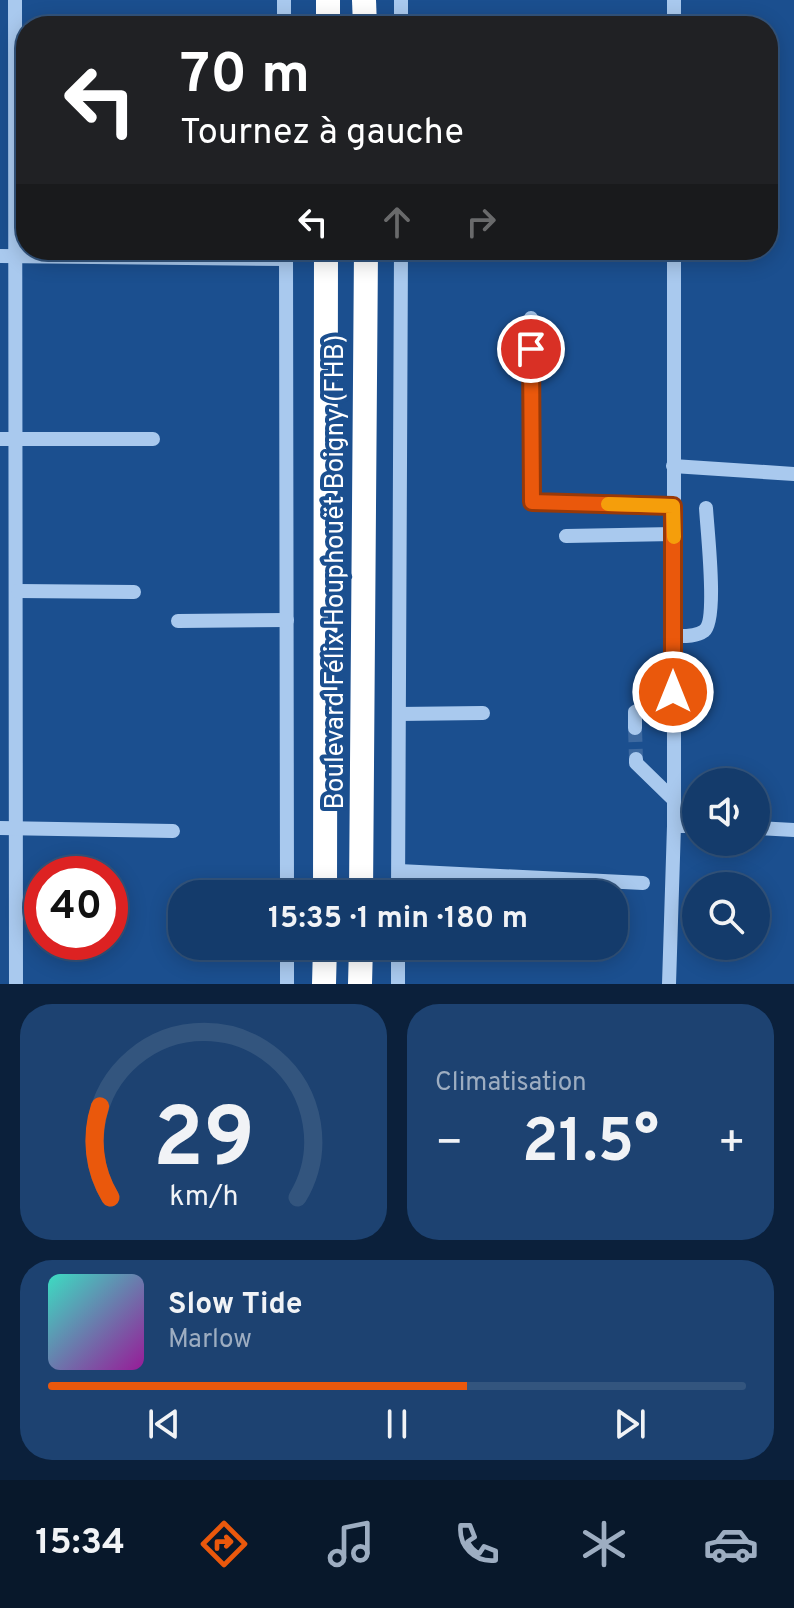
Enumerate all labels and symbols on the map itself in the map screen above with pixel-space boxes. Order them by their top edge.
pin [497,315,565,383]
street label: Boulevard Félix Houphouët Boigny (FHB) [320,335,353,809]
position arrow [631,650,715,734]
speed limit sign: 40 [24,856,128,960]

